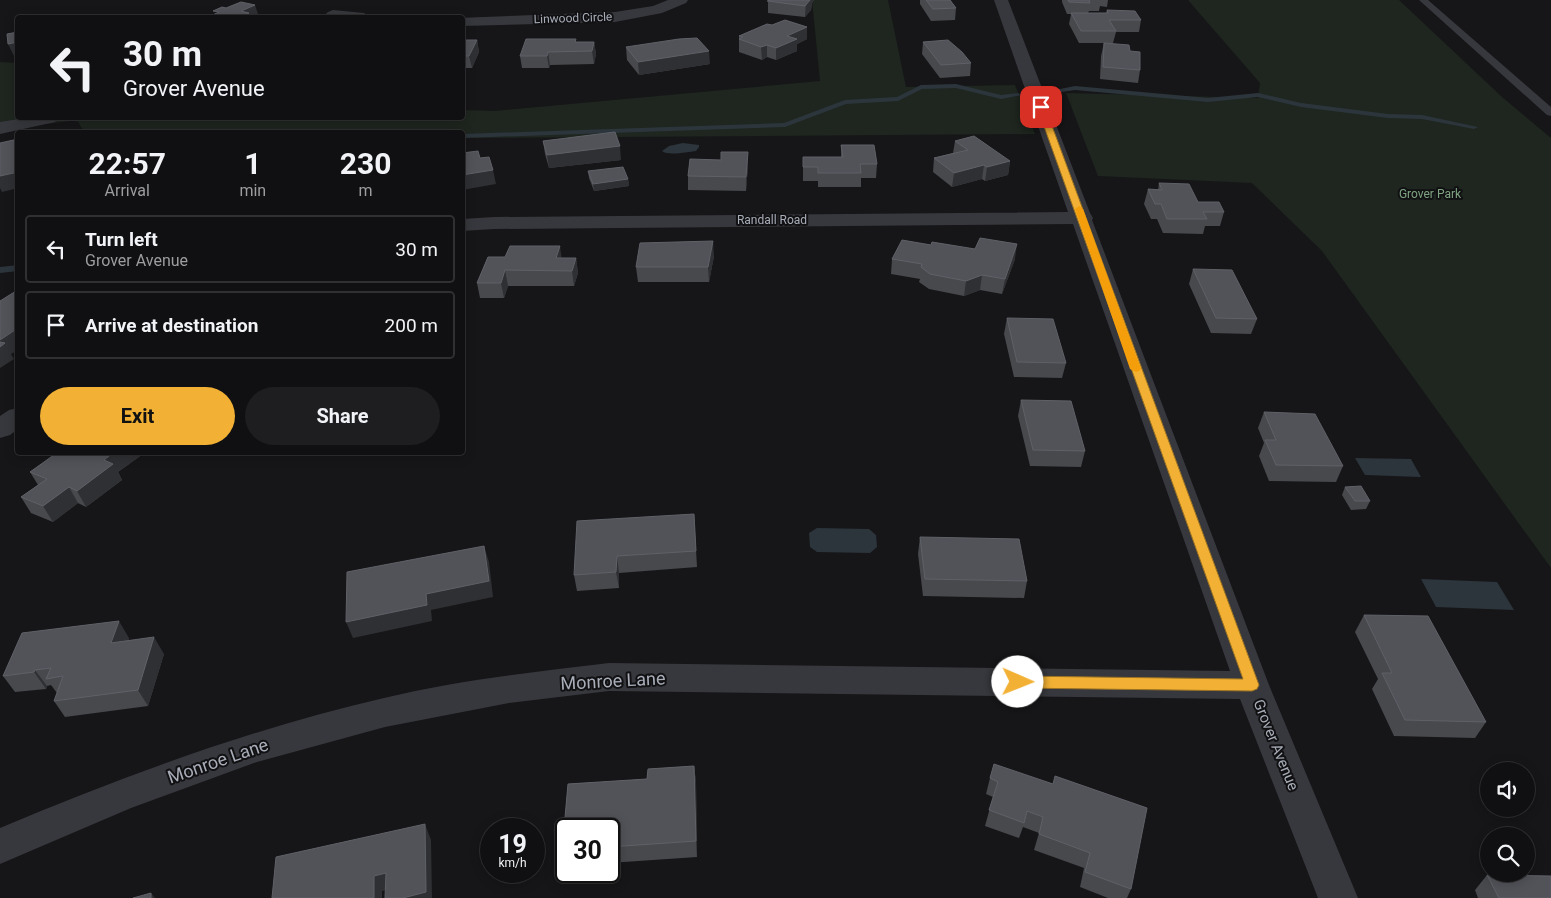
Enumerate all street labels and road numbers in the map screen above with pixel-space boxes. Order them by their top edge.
street label: Linwood Circle [533,10,613,26]
street label: Randall Road [737,213,807,227]
street label: Monroe Lane [560,667,666,694]
street label: Grover Avenue [1250,697,1302,793]
street label: Monroe Lane [165,733,271,788]

